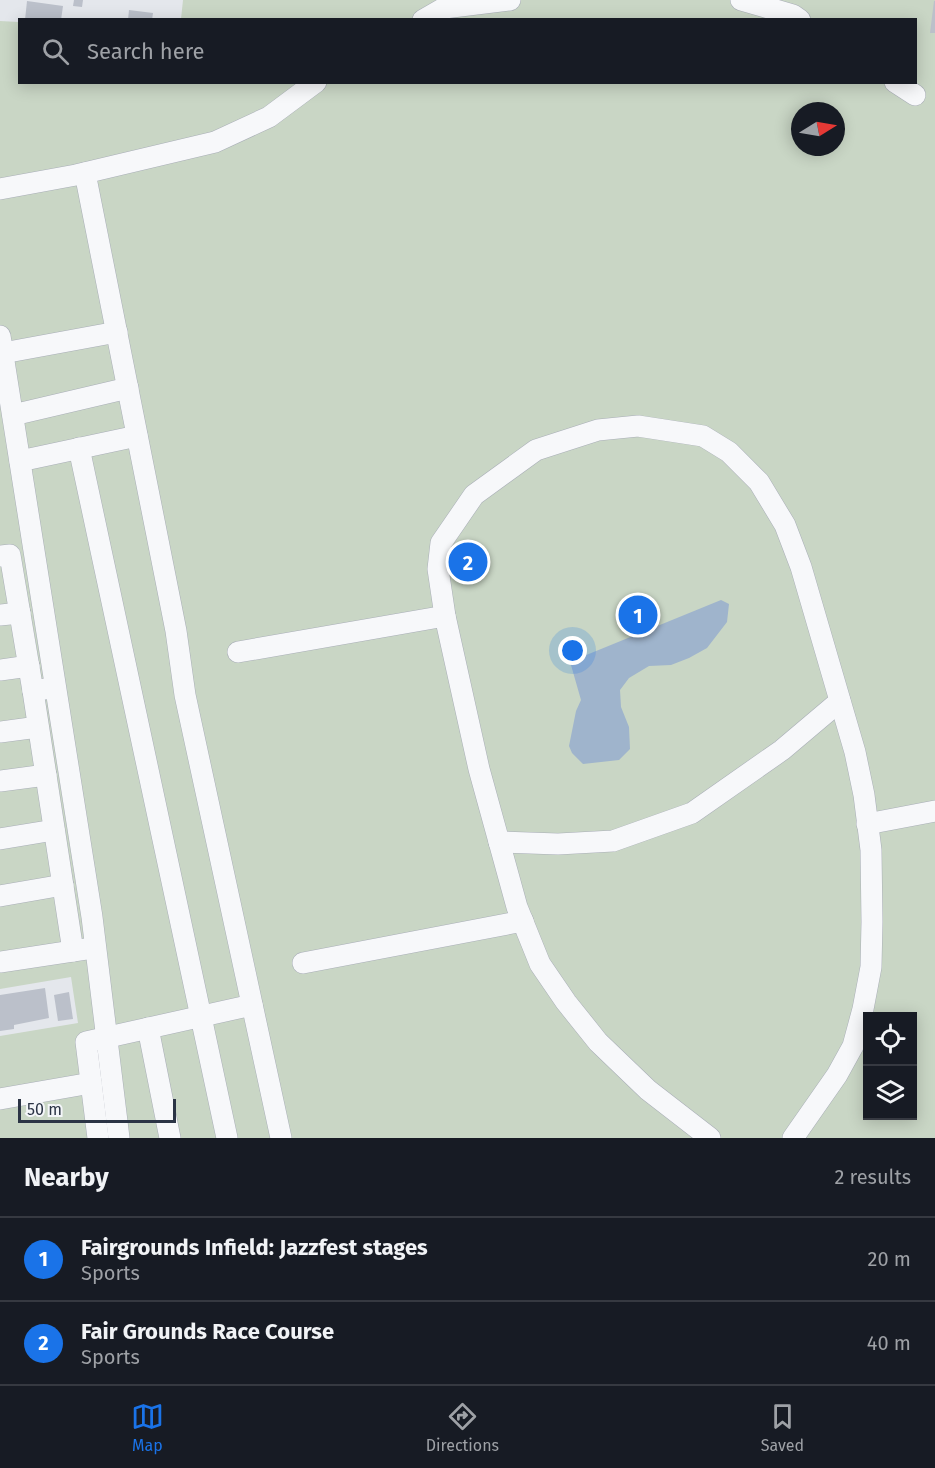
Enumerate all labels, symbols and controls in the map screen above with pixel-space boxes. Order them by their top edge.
search box [18,18,917,84]
icon: search [39,35,72,68]
text: Search here [87,38,205,65]
north arrow [791,102,845,156]
pin: 2 [448,540,488,584]
pin: 1 [618,592,658,638]
your location [558,636,587,665]
map controls [863,1012,917,1120]
button: locate [863,1012,917,1066]
button: layers [863,1066,917,1120]
scale bar [18,1096,176,1124]
text: 50 m [27,1100,62,1119]
text: Nearby [24,1162,109,1193]
text: 2 results [834,1165,911,1189]
text: Fairgrounds Infield: Jazzfest stages [81,1234,428,1261]
text: 1 [39,1247,48,1271]
text: 20 m [868,1247,911,1271]
text: Sports [81,1261,140,1285]
text: Fair Grounds Race Course [81,1318,334,1345]
text: 2 [38,1331,49,1355]
text: 40 m [867,1331,911,1355]
text: Sports [81,1345,140,1369]
tab: Map [131,1400,164,1455]
tab: Directions [426,1400,499,1455]
tab: Saved [761,1400,804,1455]

